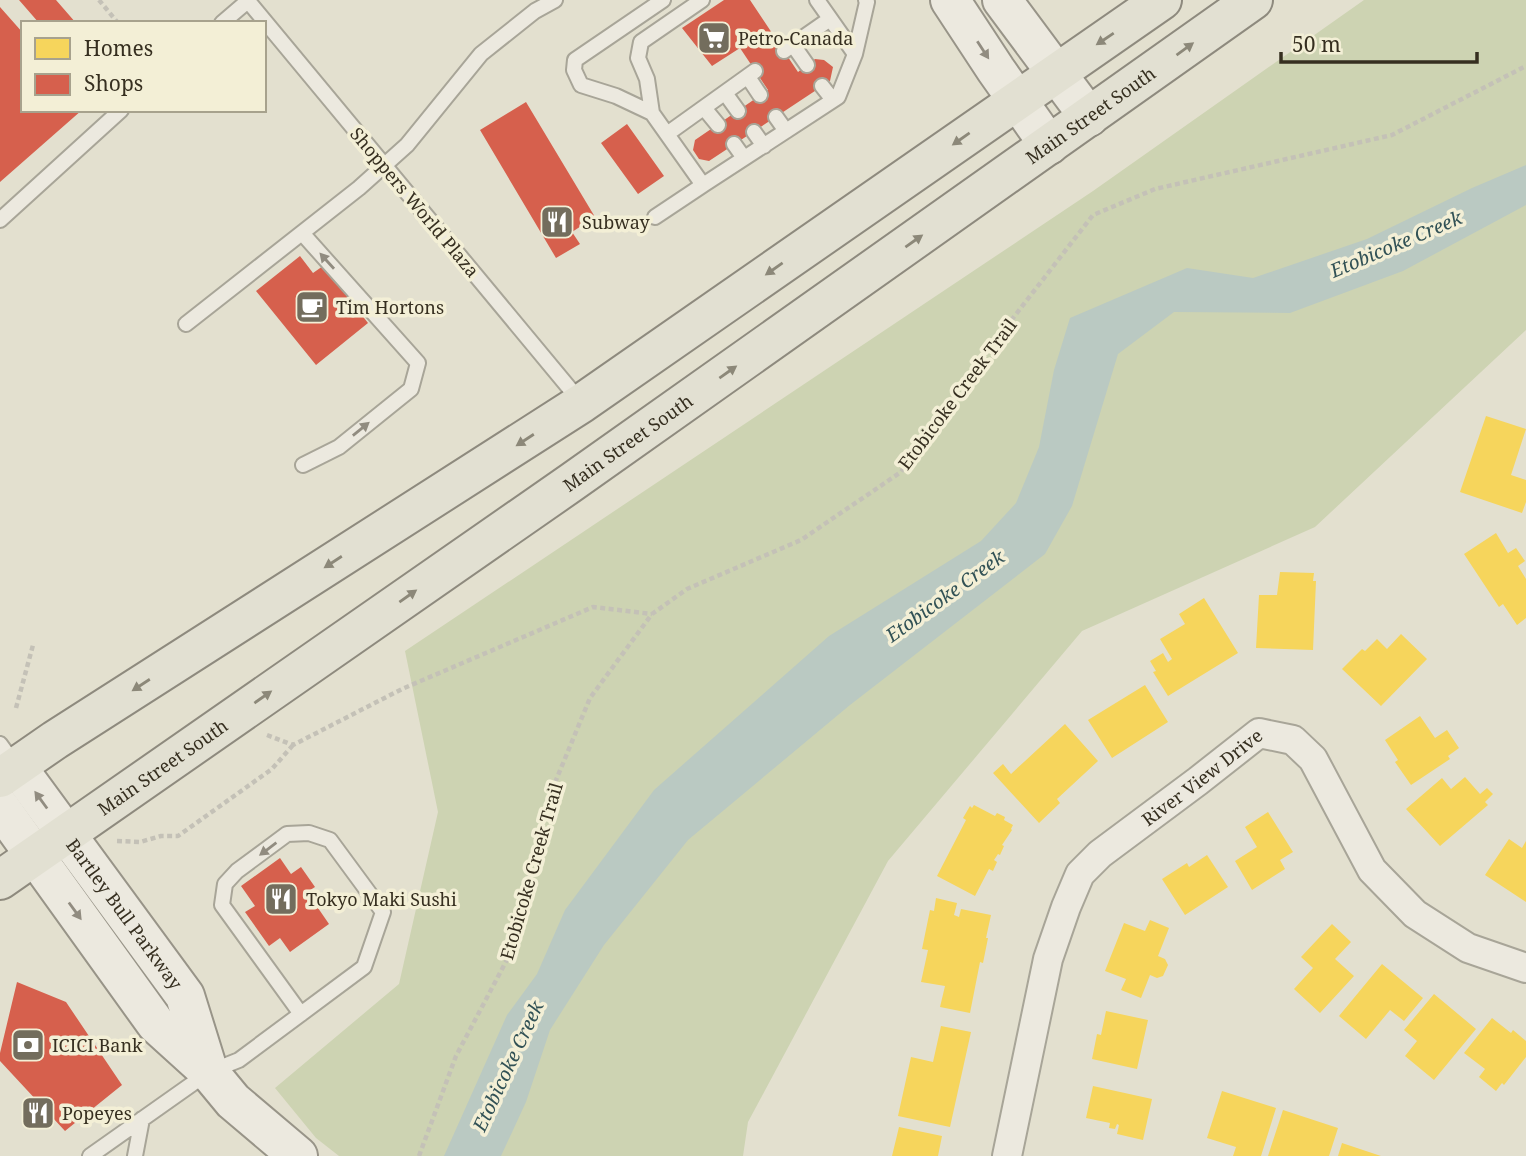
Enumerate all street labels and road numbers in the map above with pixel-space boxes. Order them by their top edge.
street label: Main Street South [1021,61,1160,169]
street label: Shoppers World Plaza [345,122,485,282]
street label: Etobicoke Creek Trail [892,313,1022,474]
street label: Main Street South [558,389,697,497]
street label: Main Street South [93,713,232,821]
street label: River View Drive [1137,723,1267,831]
street label: Etobicoke Creek Trail [494,779,568,962]
street label: Bartley Bull Parkway [61,833,188,995]

